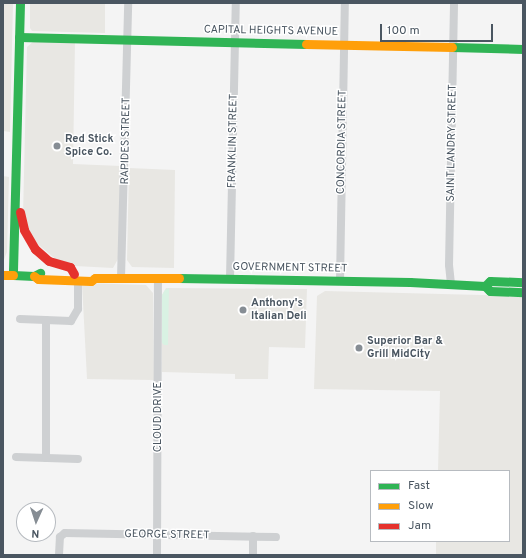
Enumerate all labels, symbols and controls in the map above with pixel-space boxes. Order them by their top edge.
scale bar [382,16,495,42]
street label: CAPITAL HEIGHTS AVENUE [203,23,339,39]
text: 100 m [387,23,420,39]
street label: SAINT LANDRY STREET [444,84,460,202]
street label: CONCORDIA STREET [334,89,350,195]
street label: FRANKLIN STREET [226,94,240,188]
street label: RAPIDES STREET [119,97,133,185]
place label: Red Stick Spice Co. [65,133,114,159]
marker: Red Stick Spice Co. [52,141,62,151]
street label: GOVERNMENT STREET [232,260,348,276]
place label: Anthony's Italian Deli [251,297,306,323]
marker: Anthony's Italian Deli [238,305,248,315]
place label: Superior Bar & Grill MidCity [367,335,443,361]
marker: Superior Bar & Grill MidCity [354,343,364,353]
street label: CLOUD DRIVE [151,382,165,452]
legend [370,470,510,542]
text: Fast [408,478,430,494]
text: Slow [408,498,434,514]
north arrow [16,502,56,542]
text: Jam [408,518,431,534]
text: N [31,526,40,540]
street label: GEORGE STREET [124,528,210,542]

